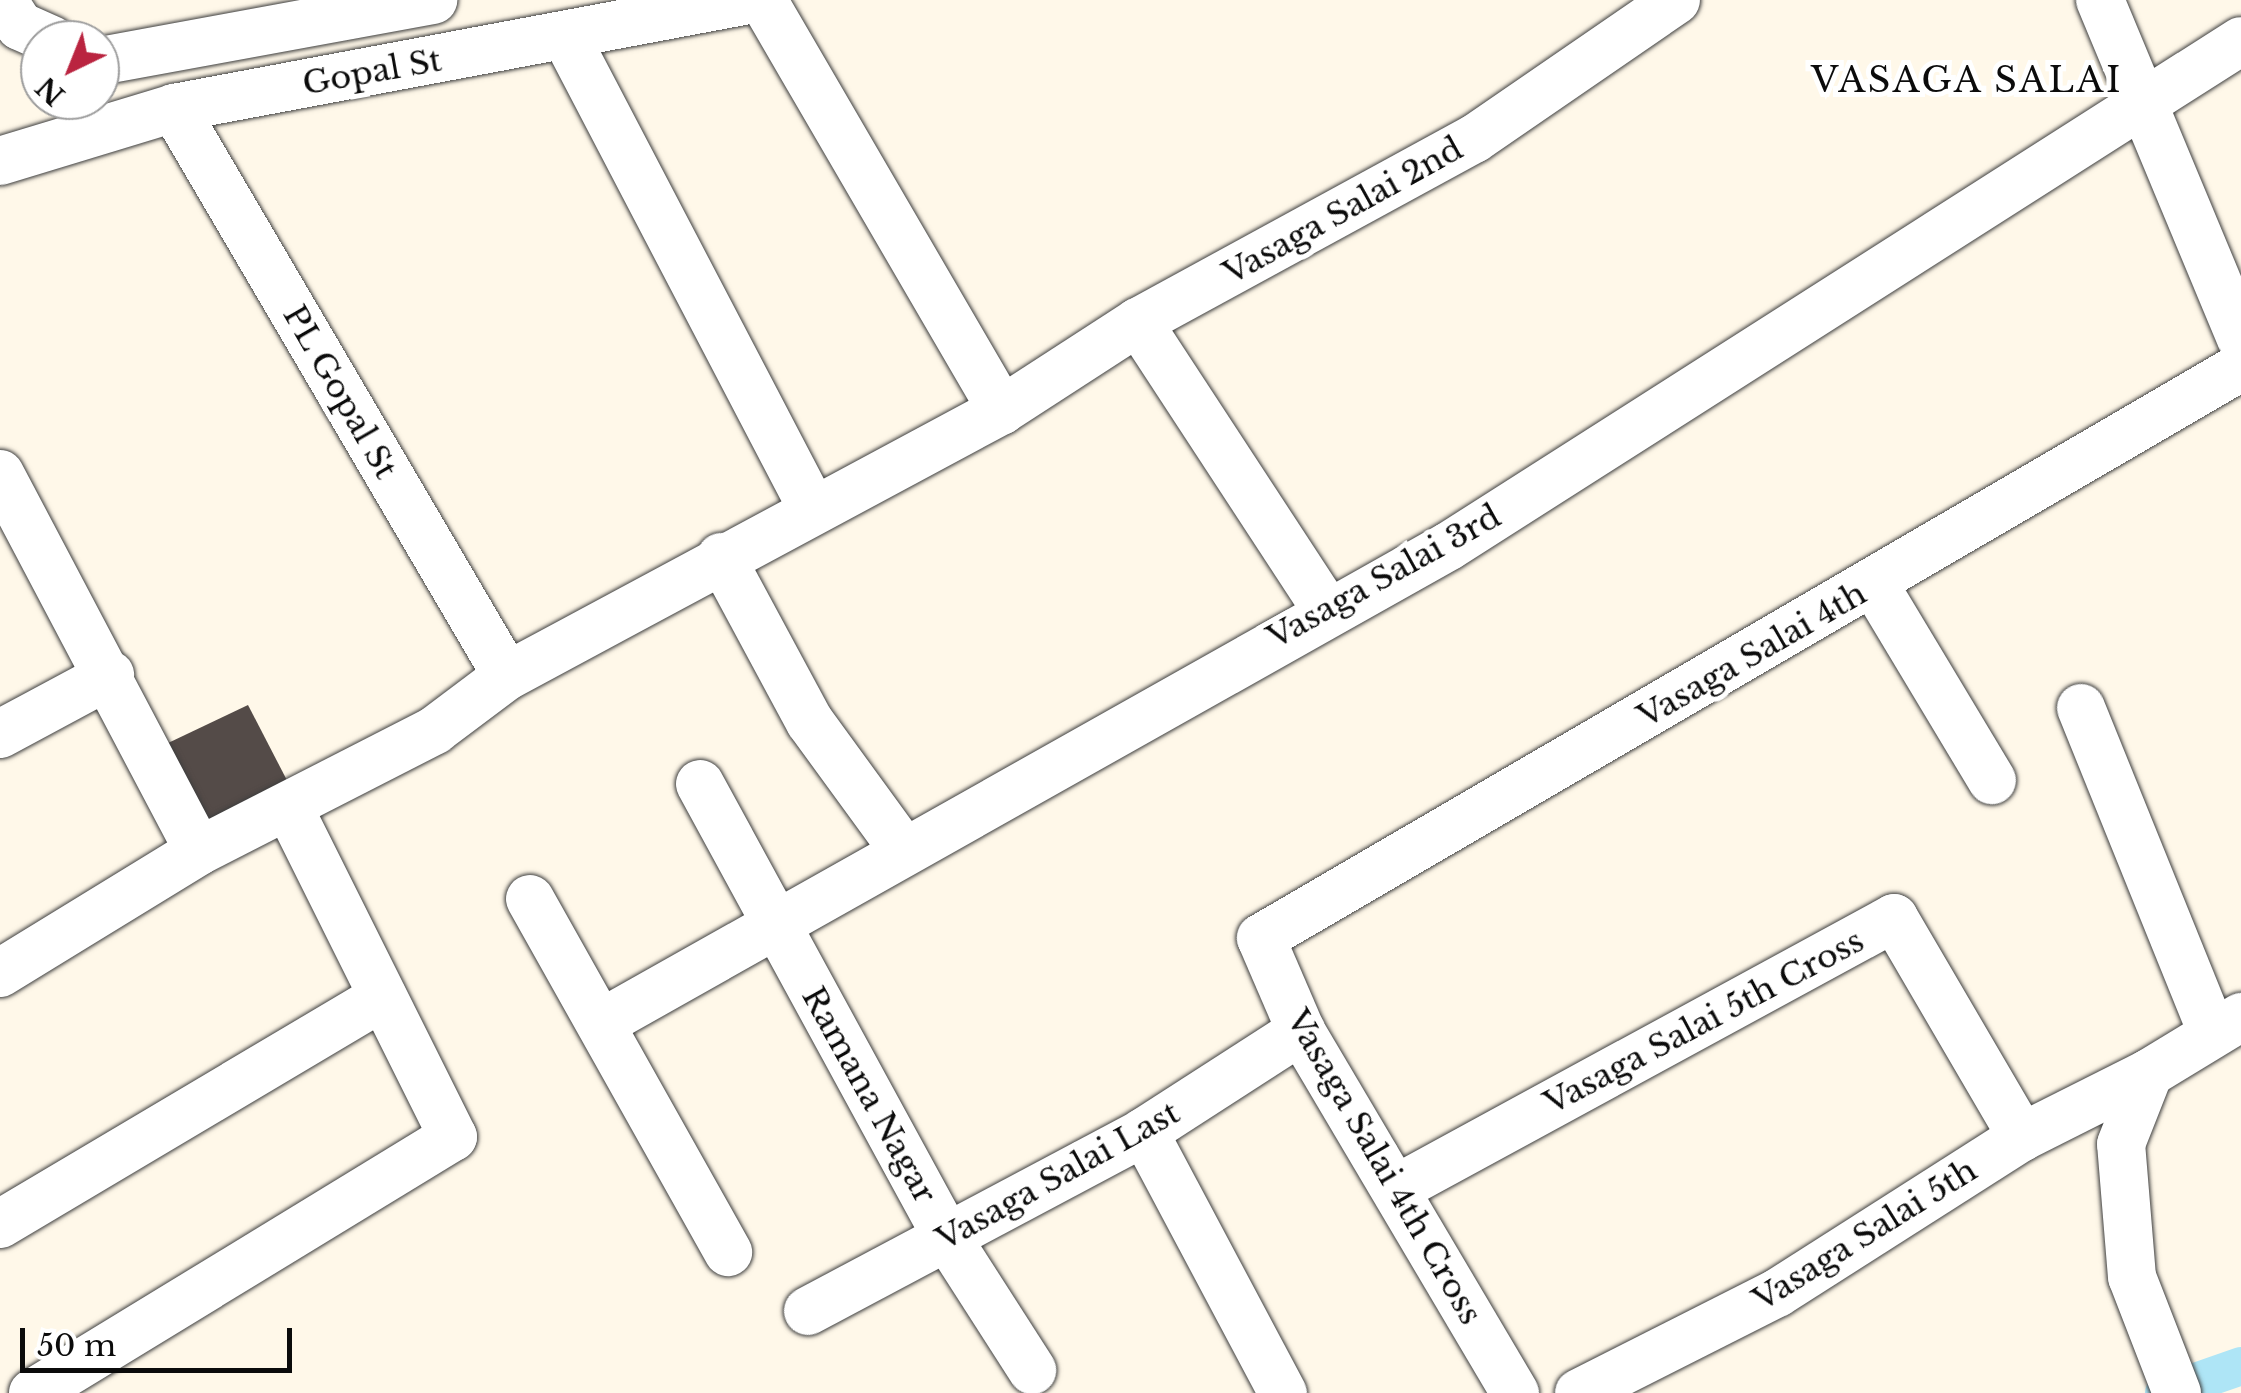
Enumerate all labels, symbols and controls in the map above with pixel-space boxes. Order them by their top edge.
north arrow [20,20,120,120]
street label: Gopal St [300,41,444,103]
district label: VASAGA SALAI [1810,59,2124,101]
text: N [29,69,72,113]
street label: Vasaga Salai 2nd [1216,129,1470,293]
street label: PL Gopal St [275,298,405,486]
street label: Vasaga Salai 3rd [1261,497,1507,657]
street label: Vasaga Salai 4th [1631,574,1873,736]
street label: Vasaga Salai 5th Cross [1537,921,1871,1123]
street label: Ramana Nagar [794,980,944,1210]
street label: Vasaga Salai 4th Cross [1278,1003,1490,1331]
street label: Vasaga Salai Last [930,1093,1186,1259]
street label: Vasaga Salai 5th [1746,1151,1984,1319]
scale bar [25,1308,298,1370]
text: 50 m [37,1327,116,1364]

